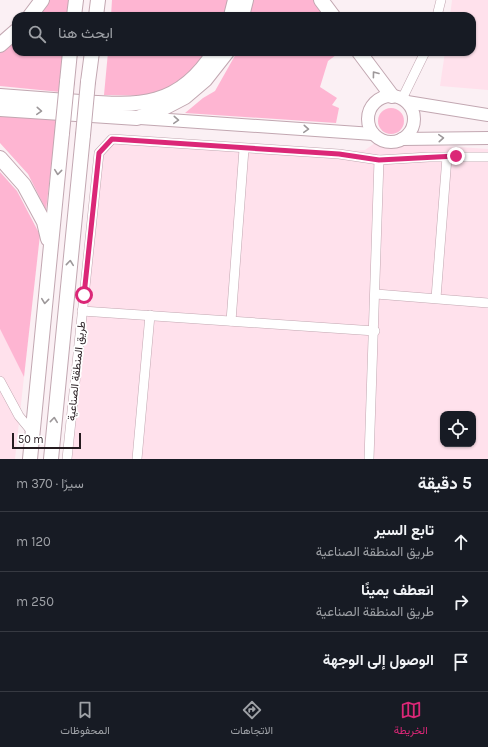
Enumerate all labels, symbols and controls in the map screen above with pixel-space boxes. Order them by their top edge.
search box [12,12,476,56]
icon: search [26,23,48,45]
text: ابحث هنا [58,24,113,42]
one-way arrow [373,72,380,79]
one-way arrow [36,107,42,116]
one-way arrow [173,116,179,125]
one-way arrow [303,125,309,134]
one-way arrow [438,134,444,142]
route end [447,147,465,165]
one-way arrow [54,169,63,175]
one-way arrow [65,260,74,266]
route start [75,286,93,304]
one-way arrow [41,298,50,304]
street label: طريق المنطقة الصناعية [65,321,88,421]
map controls [440,411,476,447]
button: locate [440,411,476,447]
one-way arrow [50,417,59,423]
scale bar [12,431,81,450]
text: 50 m [18,433,44,446]
text: 5 دقيقة [418,473,472,493]
text: سيرًا · 370 m [16,476,84,491]
text: تابع السير [374,521,434,539]
icon: ahead [450,531,472,553]
text: 120 m [16,534,51,549]
text: طريق المنطقة الصناعية [316,544,434,559]
text: انعطف يمينًا [361,581,434,599]
icon: right [450,591,472,613]
text: 250 m [16,594,54,609]
text: طريق المنطقة الصناعية [316,604,434,619]
text: الوصول إلى الوجهة [323,651,434,669]
icon: arrive [450,651,472,673]
tab: المحفوظات [60,699,110,740]
tab: الاتجاهات [230,699,273,740]
tab: الخريطة [394,699,428,740]

